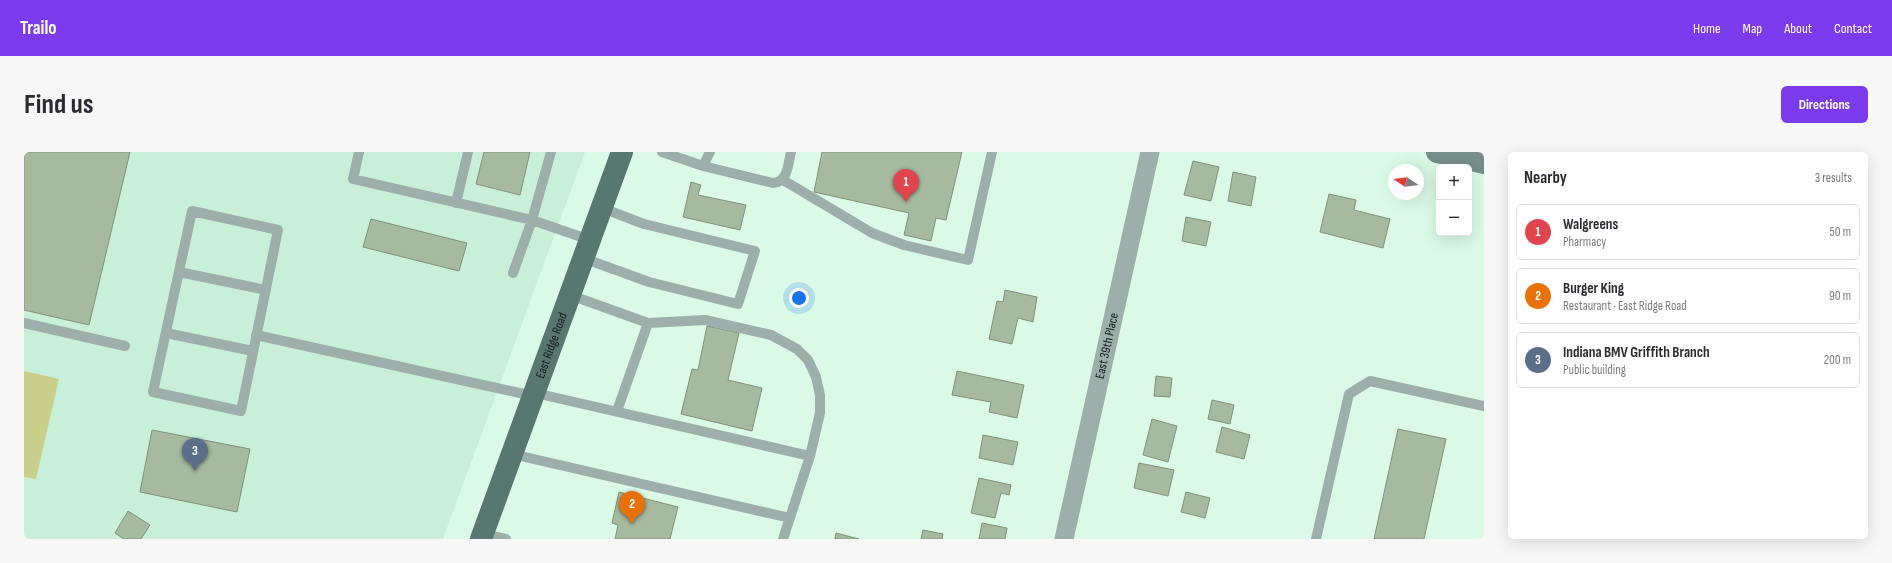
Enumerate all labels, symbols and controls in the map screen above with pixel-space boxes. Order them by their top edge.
text: Trailo [20,17,57,40]
text: Home [1693,20,1721,37]
text: Map [1743,20,1762,37]
text: About [1784,20,1812,37]
text: Contact [1834,20,1872,37]
button: Directions [1781,86,1868,123]
text: Find us [24,88,93,121]
north arrow [1388,164,1424,200]
map controls [1436,164,1472,236]
button: + [1436,164,1472,200]
text: Nearby [1524,168,1567,188]
pin: 1 [893,169,919,202]
text: 3 results [1815,170,1852,186]
button: − [1436,200,1472,236]
text: Walgreens [1563,215,1618,234]
text: 1 [1535,224,1541,240]
text: 50 m [1830,224,1851,240]
text: Pharmacy [1563,234,1606,250]
text: Burger King [1563,279,1624,298]
your location [789,288,809,308]
text: 2 [1535,288,1541,304]
text: 90 m [1829,288,1851,304]
text: Restaurant · East Ridge Road [1563,298,1687,314]
street label: East Ridge Road [532,310,571,381]
street label: East 39th Place [1092,311,1122,380]
text: Indiana BMV Griffith Branch [1563,343,1710,362]
text: 3 [1535,352,1541,368]
text: 200 m [1824,352,1851,368]
text: Public building [1563,362,1626,378]
pin: 3 [182,438,208,471]
pin: 2 [619,491,645,524]

